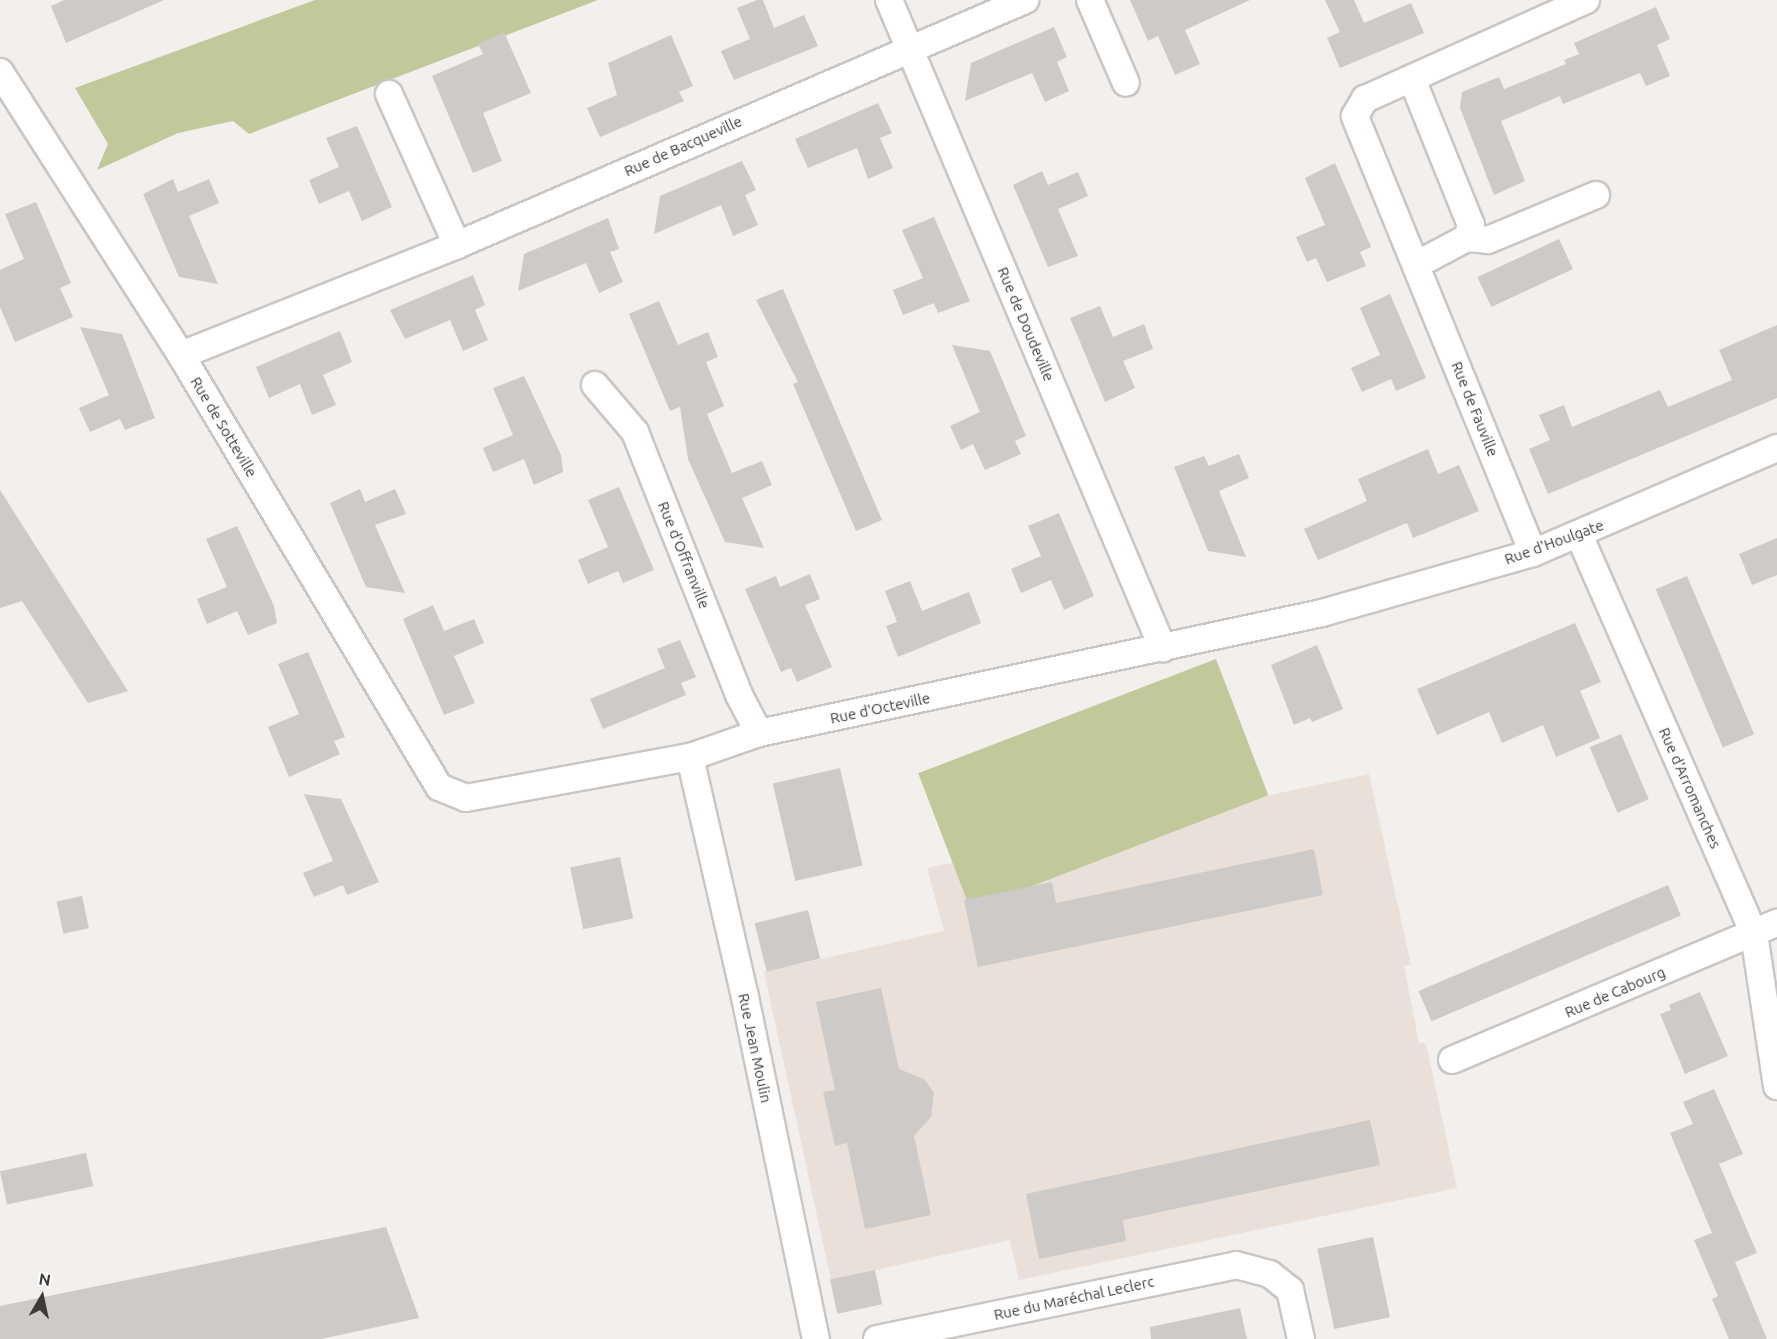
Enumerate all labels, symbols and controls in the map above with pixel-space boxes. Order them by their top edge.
street label: Rue de Bacqueville [621,112,745,180]
street label: Rue de Doudeville [994,264,1058,384]
street label: Rue de Fauville [1448,359,1502,459]
street label: Rue de Sotteville [187,374,261,480]
street label: Rue d'Offranville [654,499,714,611]
street label: Rue d'Houlgate [1502,516,1606,568]
street label: Rue d'Octeville [828,689,932,727]
street label: Rue d'Arromanches [1655,725,1725,851]
street label: Rue de Cabourg [1562,963,1668,1021]
street label: Rue Jean Moulin [735,992,775,1104]
north arrow [12,1267,72,1327]
text: N [38,1269,52,1289]
street label: Rue du Maréchal Leclerc [992,1272,1156,1324]

